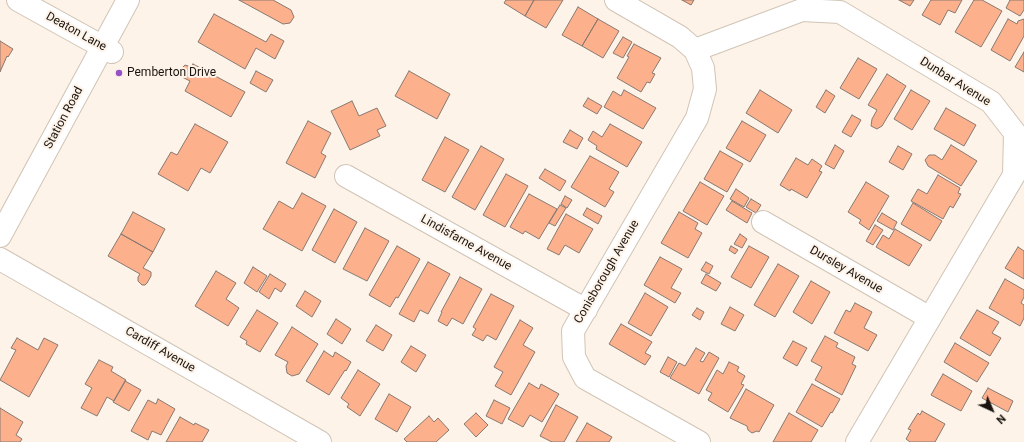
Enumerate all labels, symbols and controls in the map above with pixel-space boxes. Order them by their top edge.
street label: Deaton Lane [43,9,109,55]
street label: Dunbar Avenue [917,55,993,109]
place label: Pemberton Drive [127,66,216,80]
marker: Pemberton Drive [114,68,124,78]
street label: Station Road [42,84,86,152]
street label: Lindisfarne Avenue [418,212,514,274]
street label: Conisborough Avenue [572,218,642,326]
street label: Dursley Avenue [807,243,885,297]
street label: Cardiff Avenue [122,324,198,376]
north arrow [972,390,1012,430]
text: N [993,412,1008,426]

